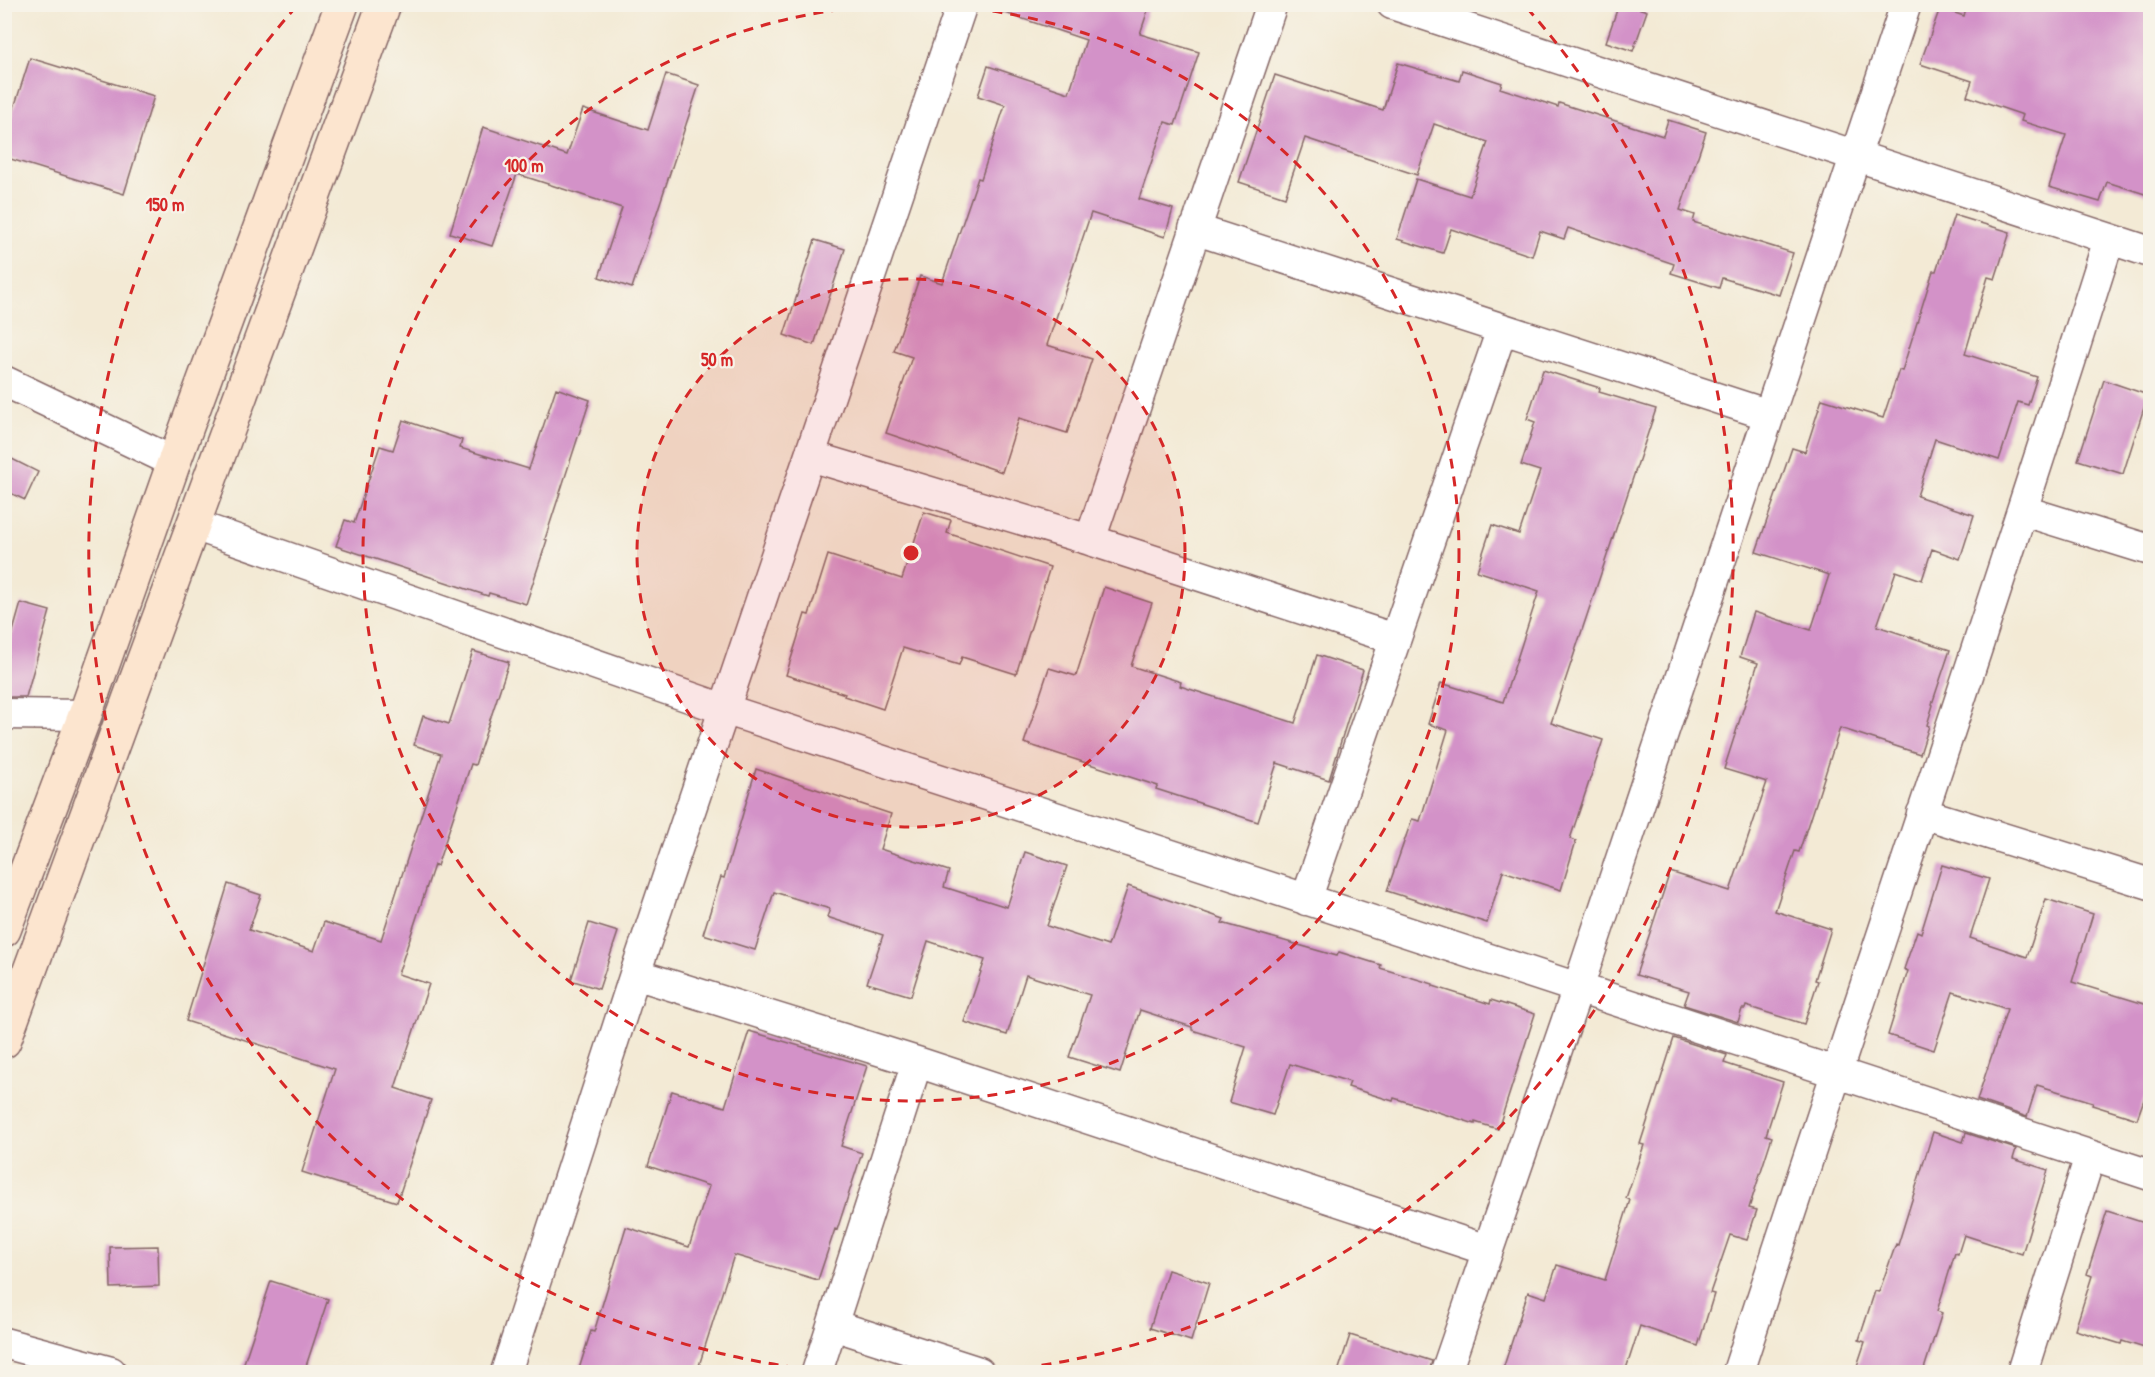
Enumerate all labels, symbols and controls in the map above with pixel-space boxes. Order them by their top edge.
text: 100 m [504,153,544,178]
text: 150 m [146,192,184,217]
text: 50 m [701,347,733,372]
centre of rings [901,543,921,563]

